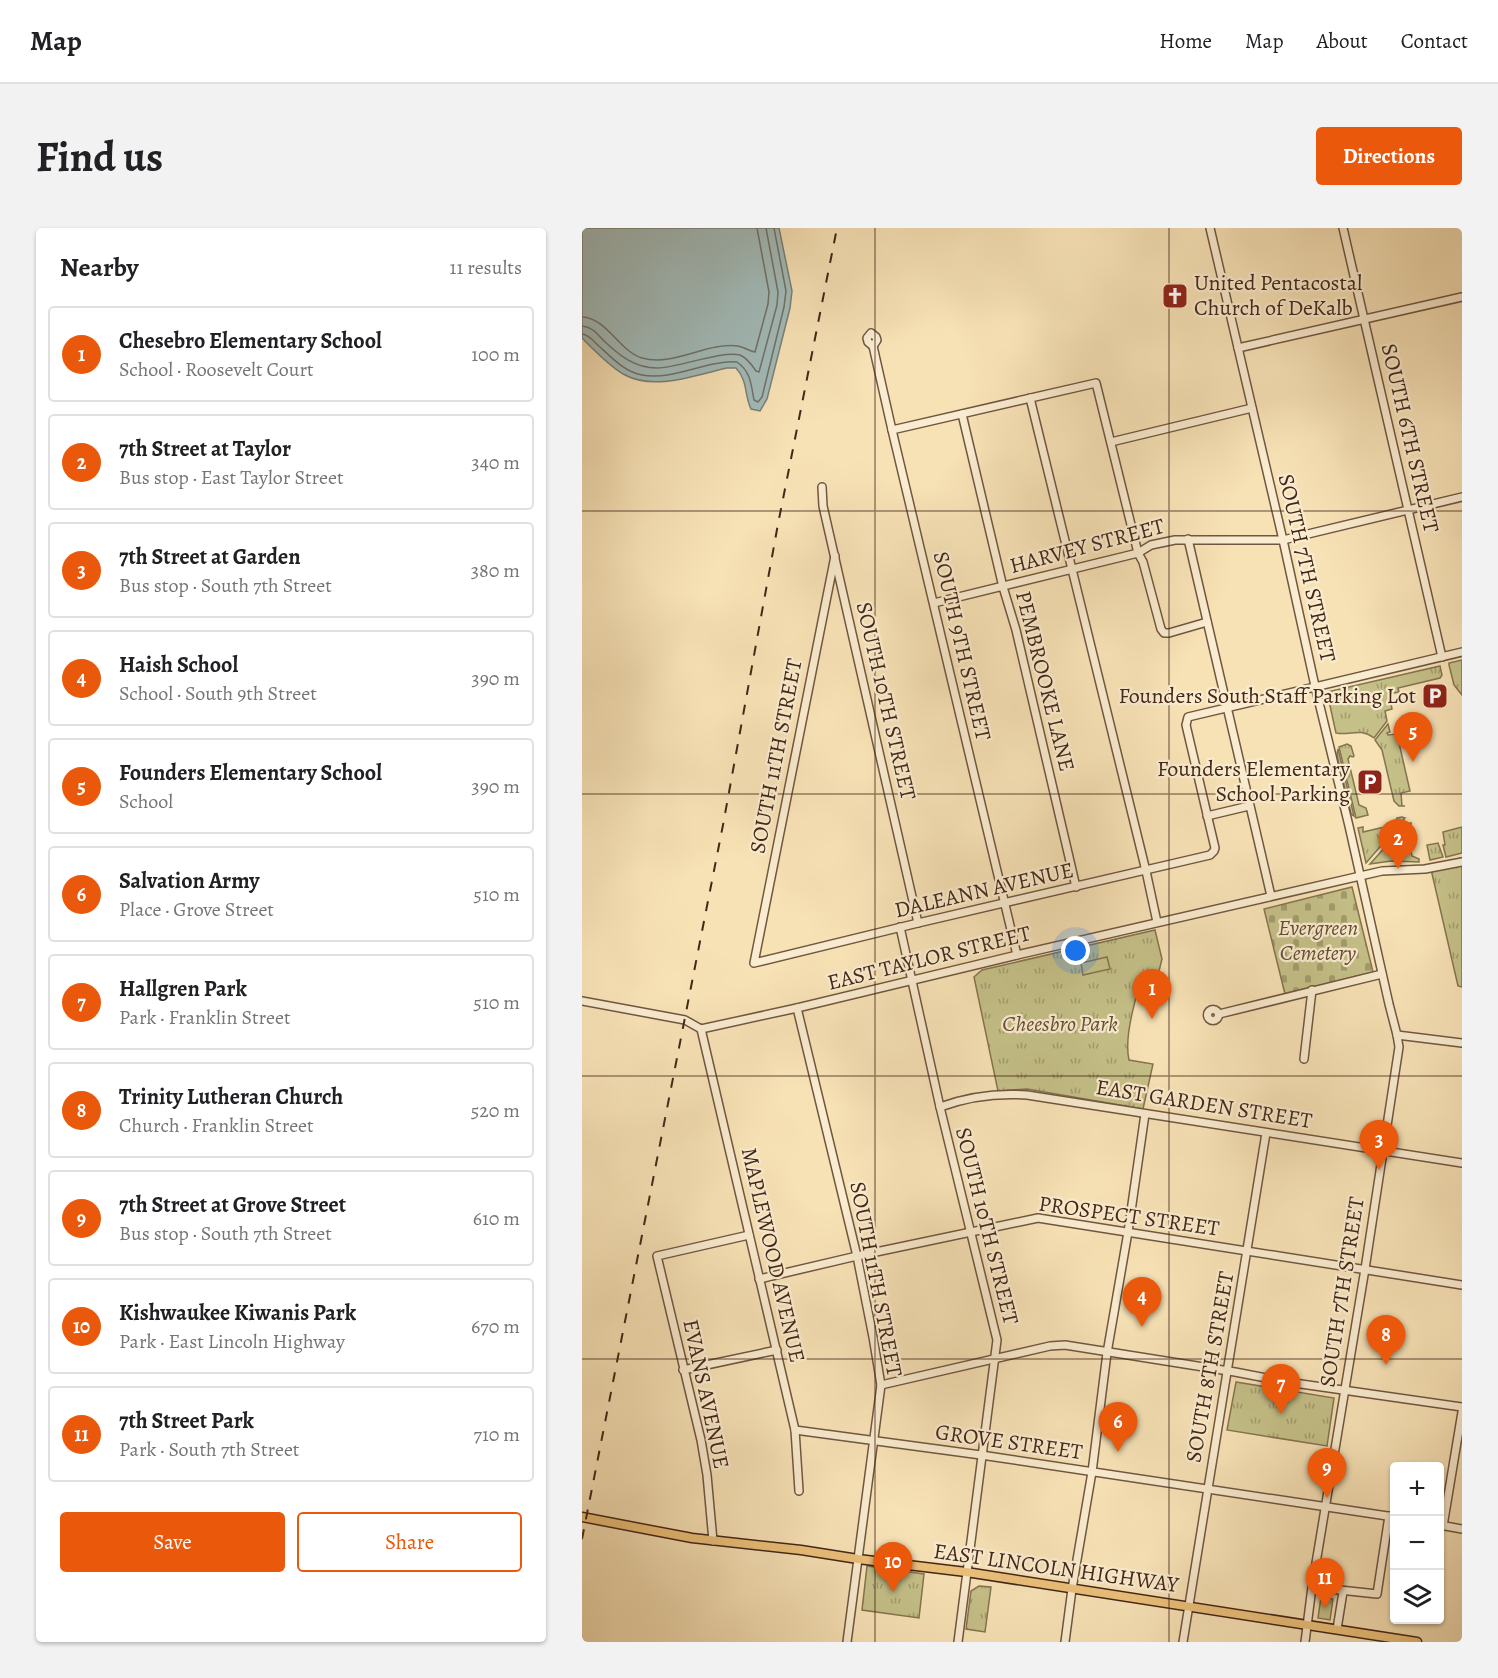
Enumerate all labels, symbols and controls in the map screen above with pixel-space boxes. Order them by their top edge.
text: Map [30,22,82,60]
text: Home [1159,27,1212,55]
text: Map [1245,27,1283,55]
text: About [1316,27,1368,55]
text: Contact [1401,27,1468,55]
button: Directions [1316,127,1462,185]
text: Find us [36,128,163,185]
text: Nearby [60,250,139,285]
text: 11 results [450,254,522,281]
place label: United Pentacostal Church of DeKalb [1194,268,1362,323]
church icon: United Pentacostal Church of DeKalb [1160,281,1190,311]
text: Chesebro Elementary School [119,326,382,356]
text: 1 [78,341,85,368]
text: 100 m [471,341,520,368]
street label: SOUTH 6TH STREET [1374,341,1446,535]
text: School · Roosevelt Court [119,356,314,383]
text: 7th Street at Taylor [119,434,291,464]
text: 2 [77,449,86,476]
text: 340 m [471,449,520,476]
text: Bus stop · East Taylor Street [119,464,344,491]
street label: SOUTH 7TH STREET [1271,471,1343,665]
street label: HARVEY STREET [1006,511,1168,581]
text: 7th Street at Garden [119,542,301,572]
street label: SOUTH 9TH STREET [926,549,998,743]
text: 3 [77,557,86,584]
text: 380 m [471,557,520,584]
text: Bus stop · South 7th Street [119,572,332,599]
street label: PEMBROOKE LANE [1008,588,1082,774]
street label: SOUTH 10TH STREET [849,599,923,803]
text: Haish School [119,650,238,680]
street label: SOUTH 11TH STREET [742,656,810,856]
text: 4 [77,665,86,692]
text: 390 m [471,665,520,692]
text: School · South 9th Street [119,680,317,707]
place label: Founders South Staff Parking Lot [1118,681,1416,711]
parking icon: Founders South Staff Parking Lot [1420,681,1450,711]
pin: 5 [1394,712,1432,762]
place label: Founders Elementary School Parking [1157,754,1350,809]
text: Founders Elementary School [119,758,382,788]
parking icon: Founders Elementary School Parking [1355,767,1385,797]
text: 5 [77,773,86,800]
text: 390 m [471,773,520,800]
text: School [119,788,173,815]
pin: 2 [1378,820,1418,869]
street label: DALEANN AVENUE [892,855,1076,925]
text: Salvation Army [119,866,259,896]
text: 6 [77,881,86,908]
text: 510 m [473,881,520,908]
text: Place · Grove Street [119,896,274,923]
park label: Evergreen Cemetery [1278,913,1358,968]
street label: EAST TAYLOR STREET [824,918,1034,998]
your location [1061,936,1090,965]
pin: 1 [1132,970,1172,1019]
text: Hallgren Park [119,974,247,1004]
text: 7 [77,989,86,1016]
text: 510 m [473,989,520,1016]
text: Park · Franklin Street [119,1004,291,1031]
park label: Cheesbro Park [1002,1009,1118,1039]
street label: EAST GARDEN STREET [1094,1072,1314,1136]
text: Trinity Lutheran Church [119,1082,343,1112]
text: 8 [77,1097,86,1124]
text: 520 m [471,1097,520,1124]
text: Church · Franklin Street [119,1112,314,1139]
pin: 3 [1360,1120,1398,1170]
street label: SOUTH 10TH STREET [948,1124,1026,1328]
street label: MAPLEWOOD AVENUE [734,1145,812,1365]
street label: SOUTH 11TH STREET [842,1179,910,1379]
street label: PROSPECT STREET [1037,1188,1221,1244]
text: 7th Street at Grove Street [119,1190,346,1220]
street label: SOUTH 7TH STREET [1312,1195,1372,1389]
text: 9 [77,1205,86,1232]
text: 610 m [473,1205,520,1232]
text: Bus stop · South 7th Street [119,1220,332,1247]
street label: SOUTH 8TH STREET [1178,1269,1242,1465]
pin: 4 [1122,1278,1162,1327]
text: Kishwaukee Kiwanis Park [119,1298,356,1328]
text: 10 [73,1313,90,1340]
text: 670 m [471,1313,520,1340]
street label: EVANS AVENUE [675,1316,737,1472]
pin: 8 [1366,1316,1406,1365]
text: Park · East Lincoln Highway [119,1328,345,1355]
pin: 7 [1262,1364,1300,1414]
pin: 6 [1098,1402,1138,1452]
text: 7th Street Park [119,1406,254,1436]
street label: GROVE STREET [933,1417,1085,1467]
text: 11 [74,1421,89,1448]
text: 710 m [474,1421,520,1448]
text: Park · South 7th Street [119,1436,299,1463]
pin: 9 [1308,1448,1346,1498]
map controls [1390,1462,1444,1624]
button: + [1390,1462,1444,1516]
button: Save [60,1512,285,1572]
button: Share [297,1512,522,1572]
button: − [1390,1516,1444,1570]
street label: EAST LINCOLN HIGHWAY [932,1536,1182,1600]
pin: 10 [874,1542,912,1592]
pin: 11 [1306,1558,1344,1608]
button: layers [1390,1570,1444,1624]

